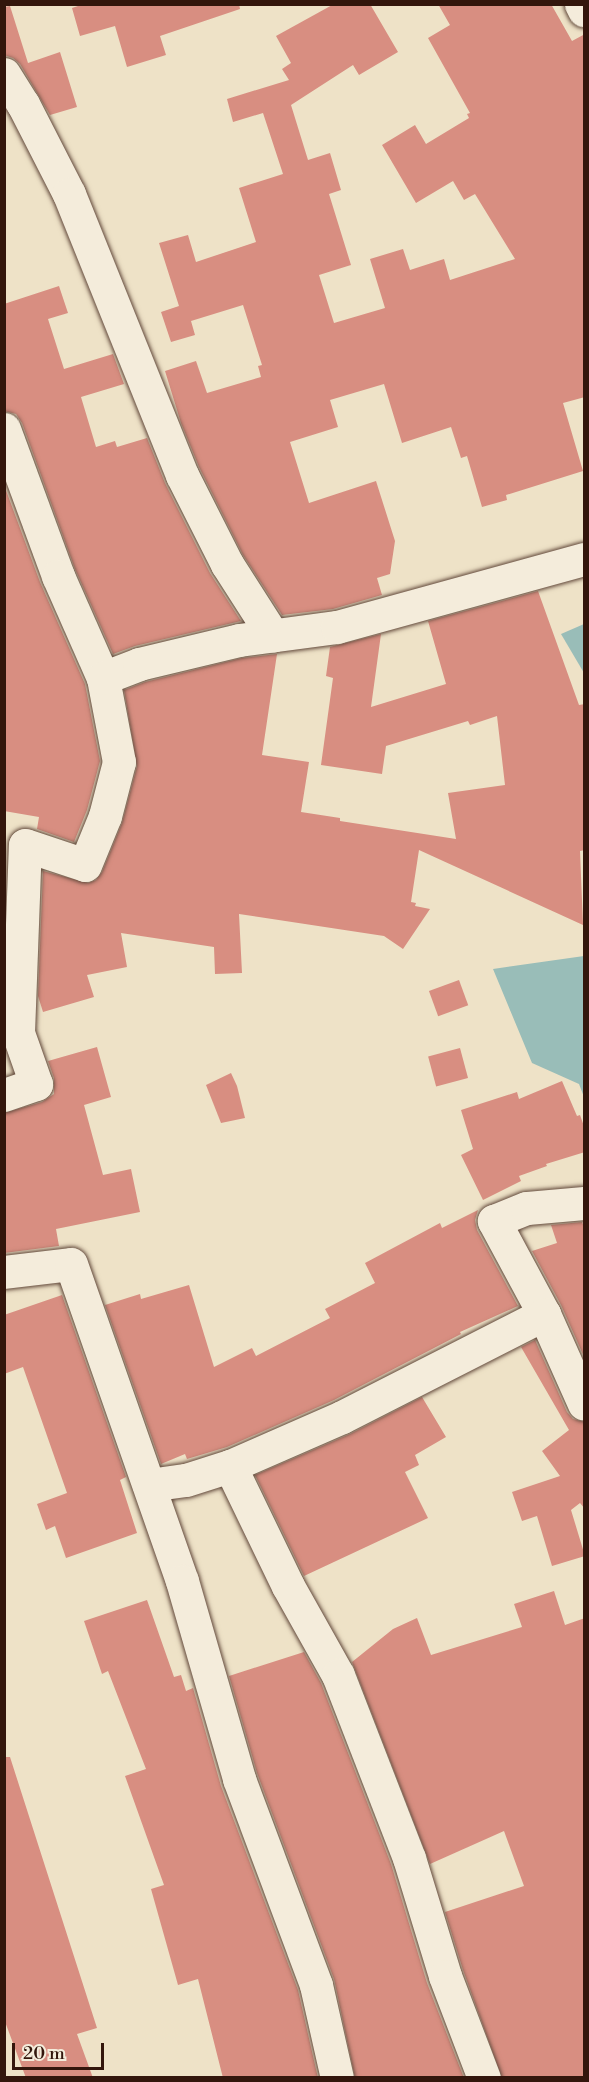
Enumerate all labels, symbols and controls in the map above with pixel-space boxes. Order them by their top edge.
scale bar [15,2031,106,2069]
text: 20 m [23,2042,65,2065]

